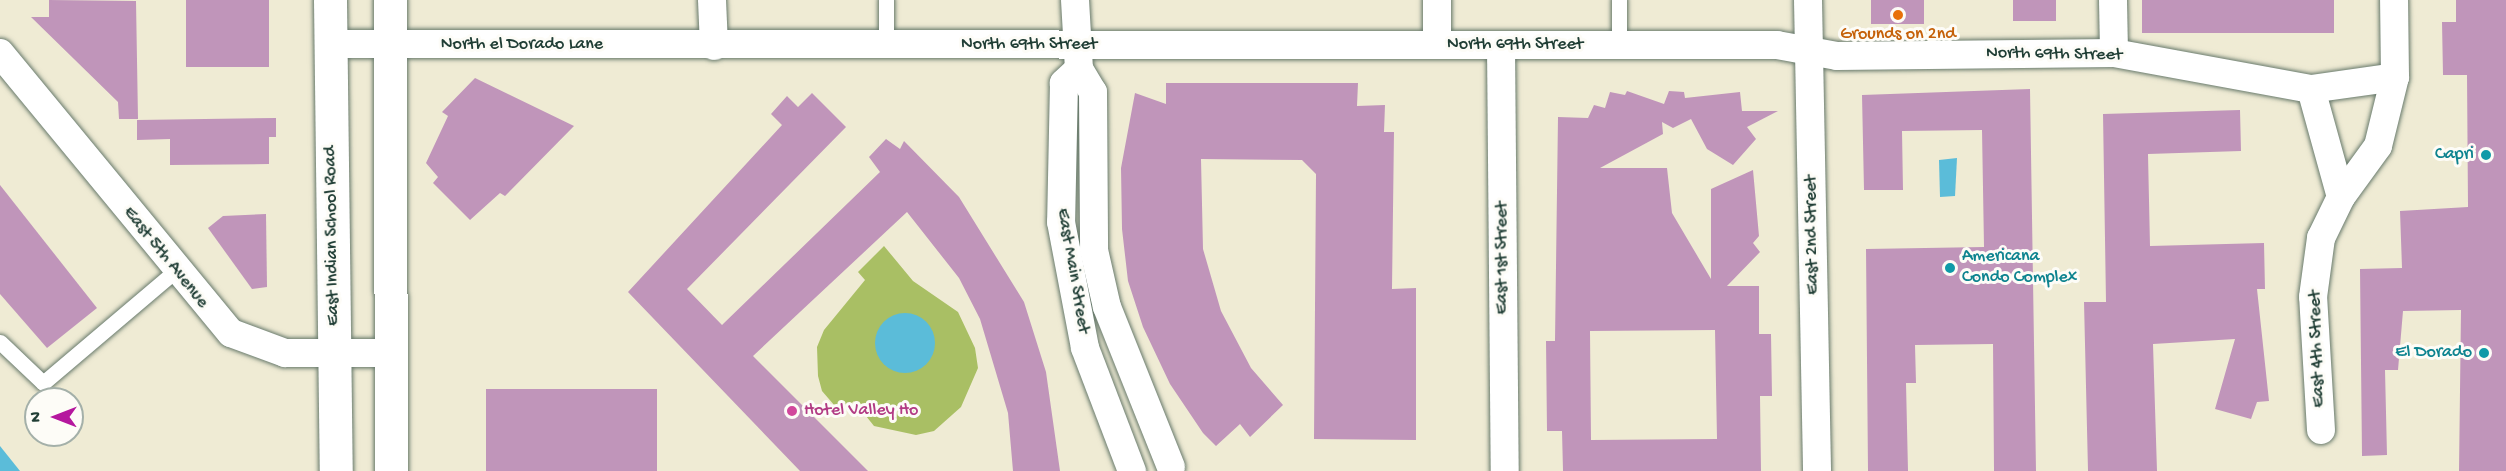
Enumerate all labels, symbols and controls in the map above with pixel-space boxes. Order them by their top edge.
marker: Grounds on 2nd [1891,8,1905,22]
place label: Grounds on 2nd [1840,24,1956,46]
street label: North el Dorado Lane [441,34,603,56]
street label: North 69th Street [961,34,1097,56]
street label: North 69th Street [1447,34,1583,56]
street label: North 69th Street [1986,43,2122,67]
place label: Capri [2435,144,2474,166]
street label: East Indian School Road [321,146,345,326]
marker: Capri [2479,148,2493,162]
street label: East 2nd Street [1801,175,1825,295]
street label: East 1st Street [1492,202,1514,314]
street label: East 5th Avenue [117,203,213,313]
street label: East Main Street [1050,207,1094,335]
place label: Americana Condo Complex [1962,247,2077,290]
marker: Americana Condo Complex [1943,261,1957,275]
street label: East 4th Street [2305,290,2331,408]
place label: El Dorado [2395,342,2472,364]
marker: El Dorado [2477,346,2491,360]
north arrow [24,387,84,447]
place label: Hotel Valley Ho [804,400,918,422]
marker: Hotel Valley Ho [785,404,799,418]
text: N [28,412,47,422]

